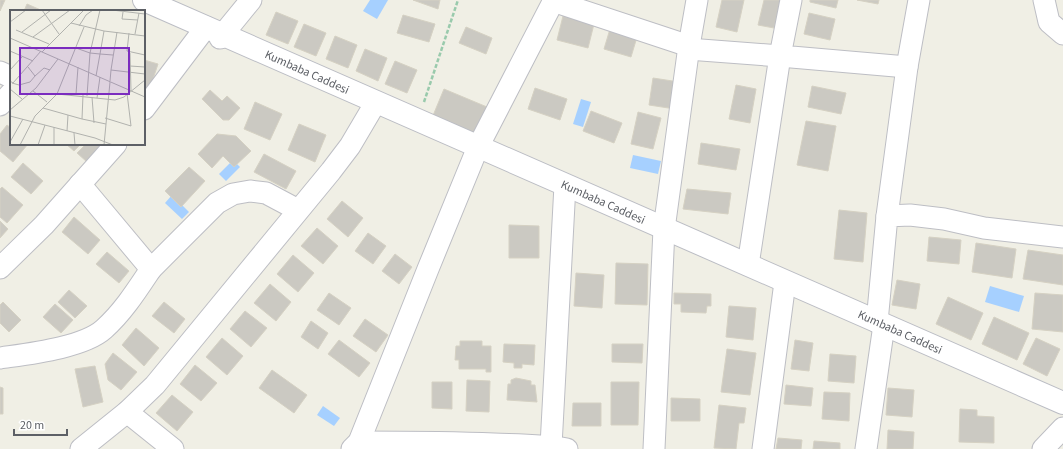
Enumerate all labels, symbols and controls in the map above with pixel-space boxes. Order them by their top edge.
inset map [10,10,145,145]
street label: Kumbaba Caddesi [262,46,352,99]
street label: Kumbaba Caddesi [558,176,648,229]
street label: Kumbaba Caddesi [855,306,945,359]
scale bar [14,411,67,437]
text: 20 m [20,417,44,434]

